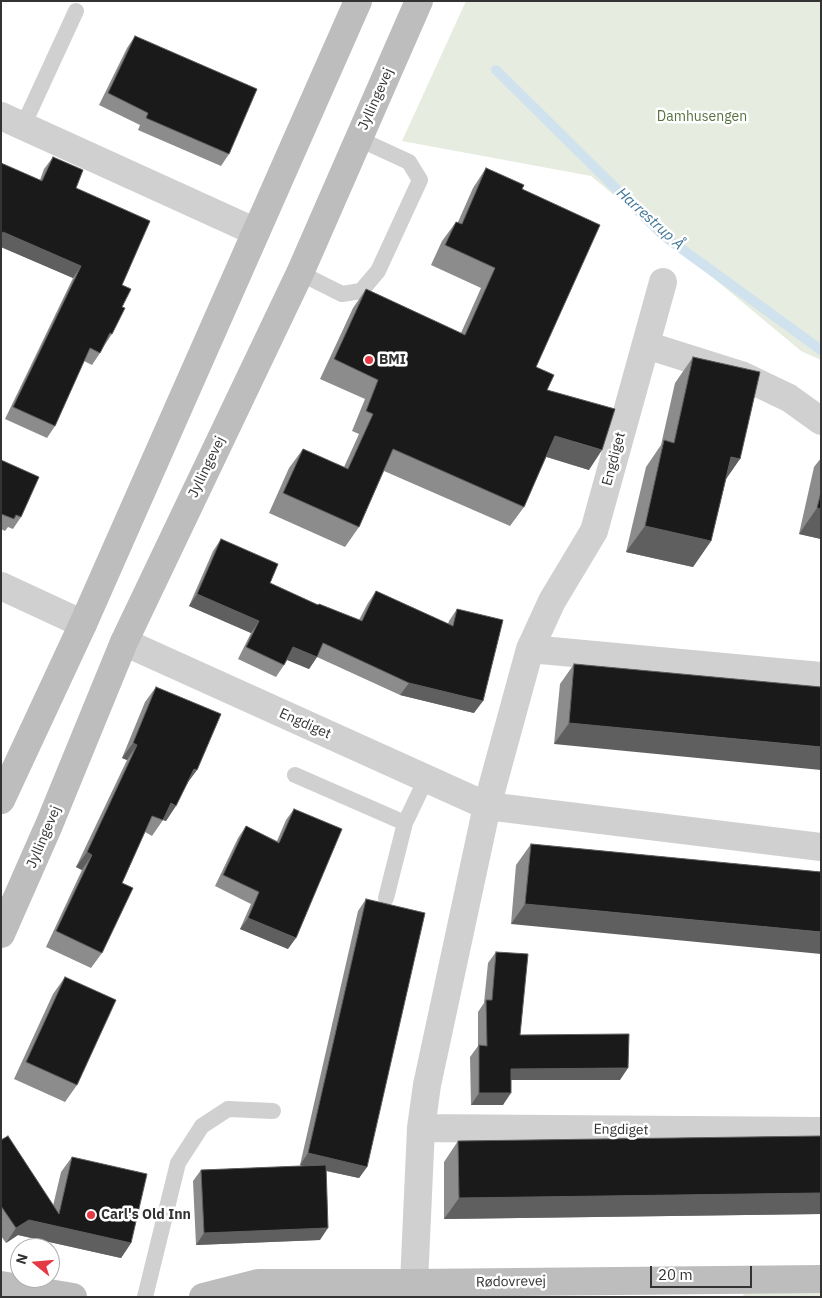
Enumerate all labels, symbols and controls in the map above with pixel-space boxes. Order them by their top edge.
street label: Jyllingevej [355,65,397,133]
park label: Damhusengen [657,109,747,125]
water label: Harrestrup Å [613,184,687,254]
place label: BMI [379,352,406,368]
marker: BMI [363,354,375,366]
street label: Engdiget [599,430,629,488]
street label: Jyllingevej [185,434,229,500]
street label: Engdiget [276,705,334,743]
street label: Jyllingevej [23,803,65,871]
street label: Engdiget [593,1121,649,1139]
place label: Carl's Old Inn [101,1207,191,1223]
marker: Carl's Old Inn [85,1209,97,1221]
north arrow [10,1238,60,1288]
text: N [12,1251,32,1266]
scale bar [652,1256,754,1288]
text: 20 m [658,1265,693,1284]
street label: Rødovrevej [476,1273,546,1291]

